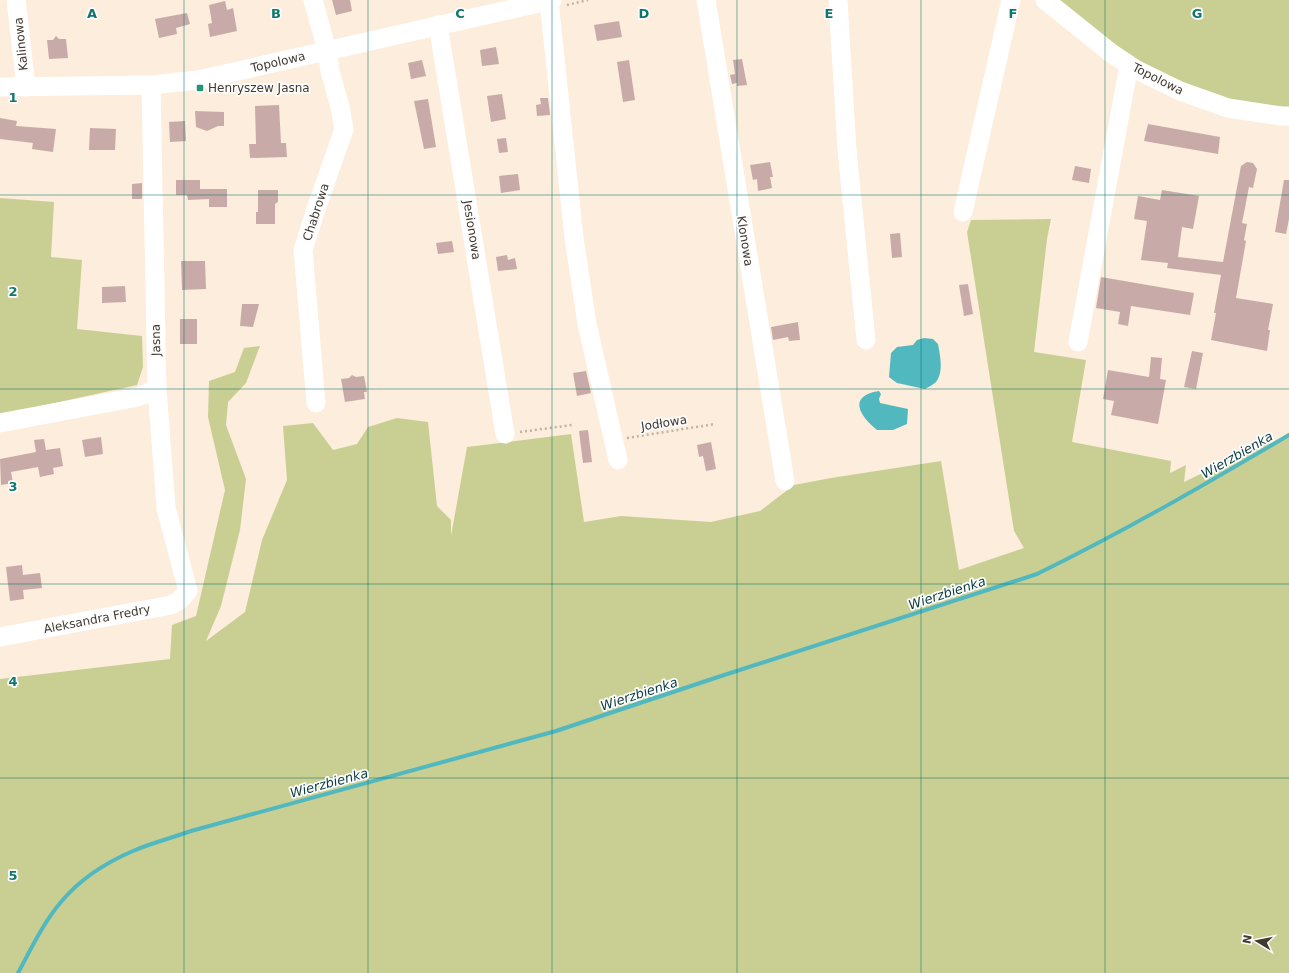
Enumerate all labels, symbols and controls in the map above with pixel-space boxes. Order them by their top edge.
text: A [87,6,97,21]
text: B [271,6,281,21]
text: C [455,6,465,21]
text: D [639,6,650,21]
text: E [825,6,833,21]
text: F [1009,6,1017,21]
text: G [1192,6,1202,21]
street label: Kalinowa [11,17,31,71]
street label: Topolowa [248,49,307,75]
street label: Topolowa [1129,60,1186,98]
place label: Henryszew Jasna [208,81,310,95]
marker: Henryszew Jasna [195,83,205,93]
text: 1 [8,90,18,105]
street label: Chabrowa [300,181,332,243]
street label: Jesionowa [460,198,484,261]
street label: Klonowa [734,215,756,267]
text: 2 [8,284,18,299]
street label: Jasna [149,324,163,357]
street label: Jodłowa [639,412,688,434]
water label: Wierzbienka [1199,428,1276,482]
text: 3 [8,479,18,494]
water label: Wierzbienka [907,573,987,613]
street label: Aleksandra Fredry [42,602,152,636]
text: 4 [8,674,18,689]
water label: Wierzbienka [599,674,679,714]
water label: Wierzbienka [288,765,370,801]
text: 5 [8,868,18,883]
north arrow [1237,921,1277,961]
text: N [1240,934,1255,945]

